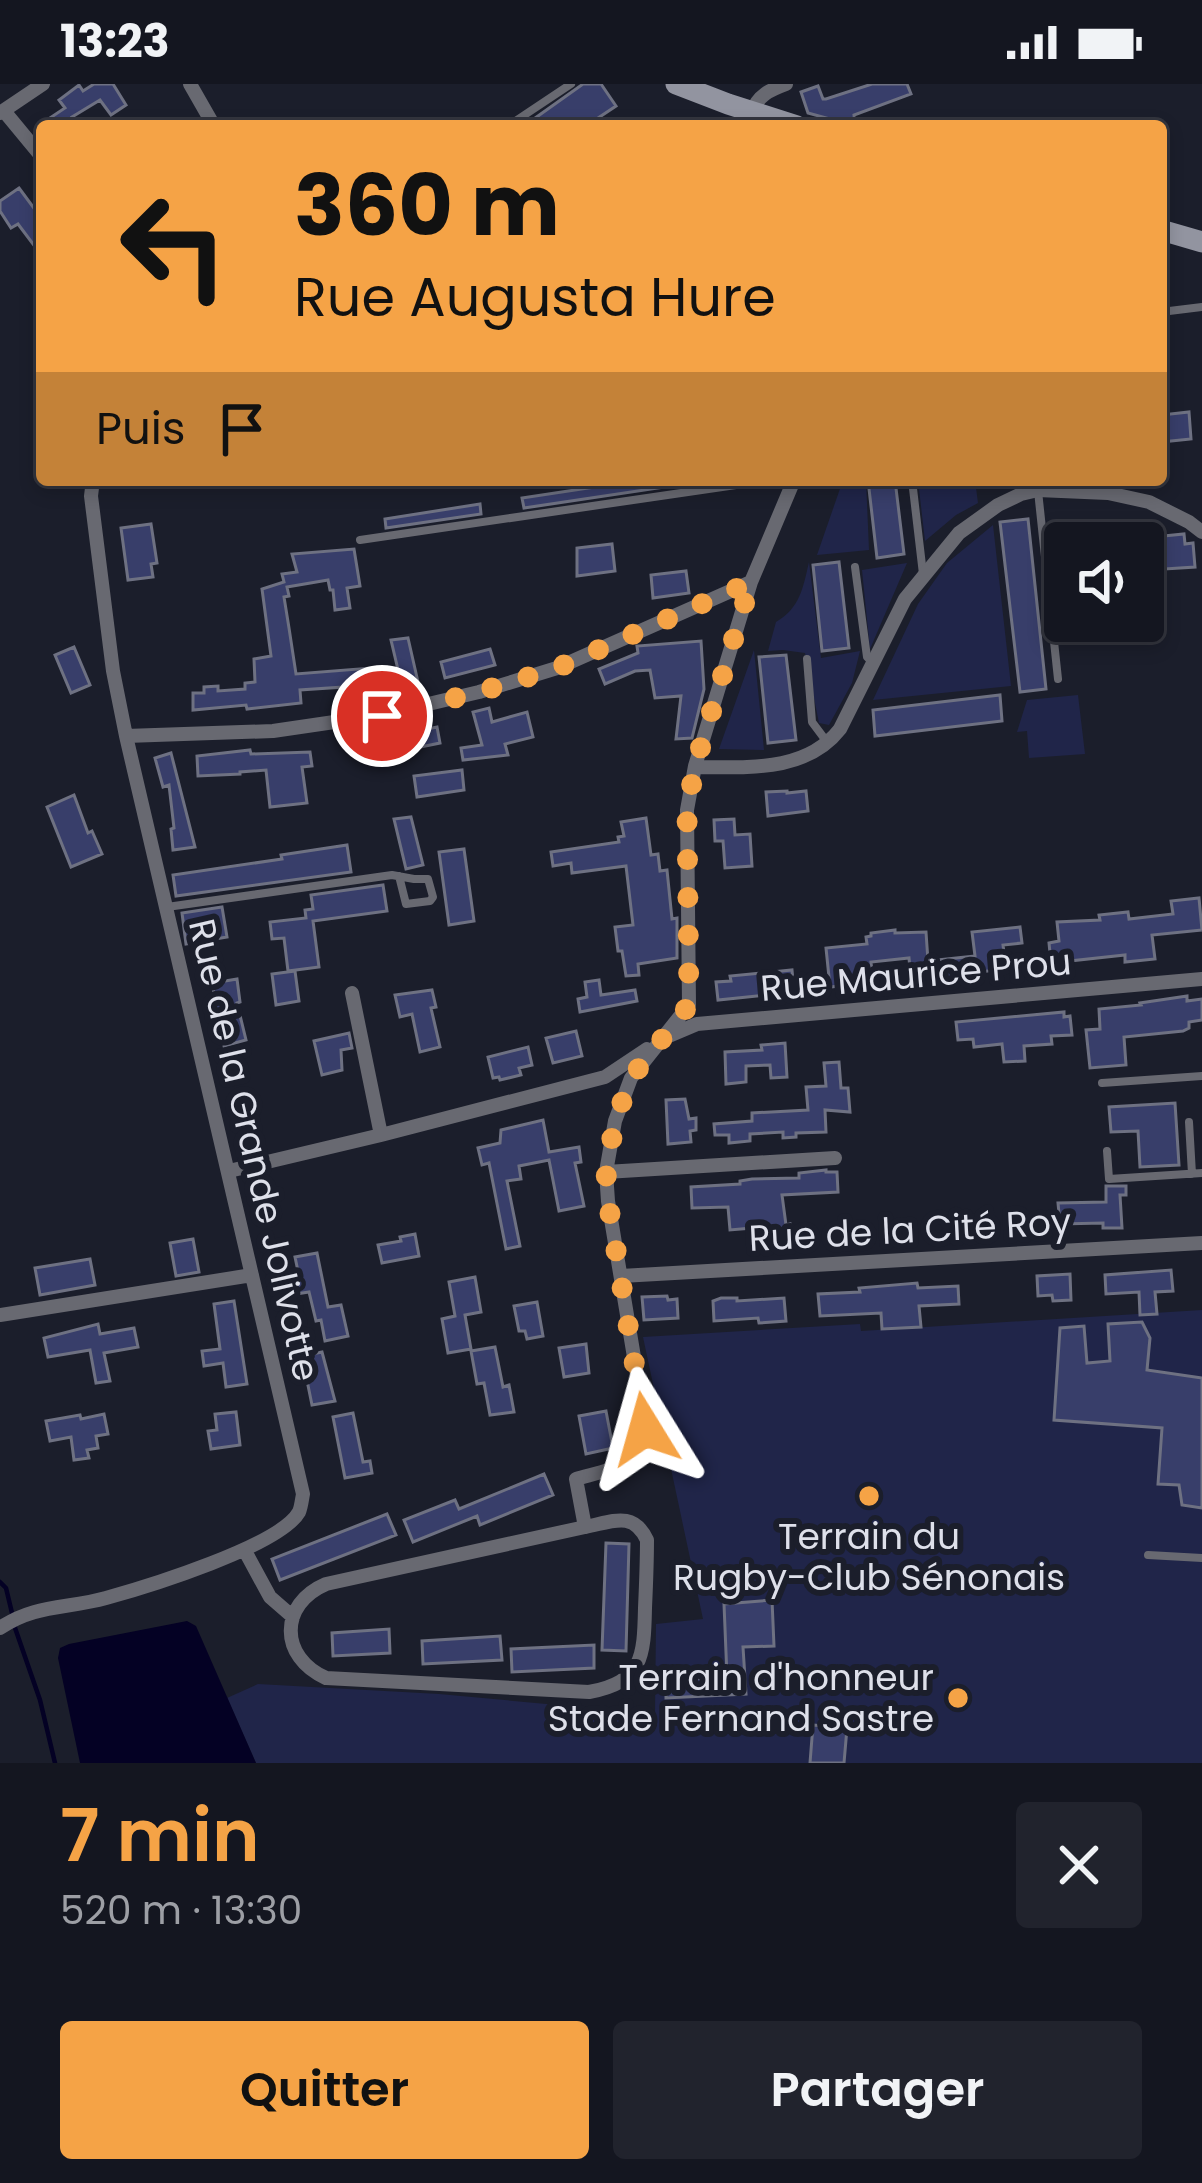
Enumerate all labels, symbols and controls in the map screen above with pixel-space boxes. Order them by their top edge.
text: 13:23 [60,10,170,73]
text: 360 m [294,147,560,264]
icon: left [96,168,252,324]
text: Rue Augusta Hure [294,259,776,335]
icon: arrive [209,396,275,462]
text: Puis [96,397,185,460]
map controls [1044,522,1164,642]
button: sound [1044,522,1164,642]
pin [331,665,433,767]
icon: arrive [349,683,415,749]
street label: Rue de la Grande Jolivotte [176,914,332,1386]
street label: Rue Maurice Prou [759,936,1073,1014]
street label: Rue de la Cité Roy [747,1196,1073,1264]
position arrow [582,1366,708,1492]
marker: Terrain du Rugby-Club Sénonais [856,1483,882,1509]
place label: Terrain du Rugby-Club Sénonais [673,1511,1065,1603]
place label: Terrain d'honneur Stade Fernand Sastre [548,1652,934,1744]
marker: Terrain d'honneur Stade Fernand Sastre [945,1685,971,1711]
text: 7 min [60,1785,260,1886]
button: close [1016,1802,1142,1928]
text: 520 m · 13:30 [60,1883,302,1938]
button: Quitter [60,2021,589,2159]
button: Partager [613,2021,1142,2159]

